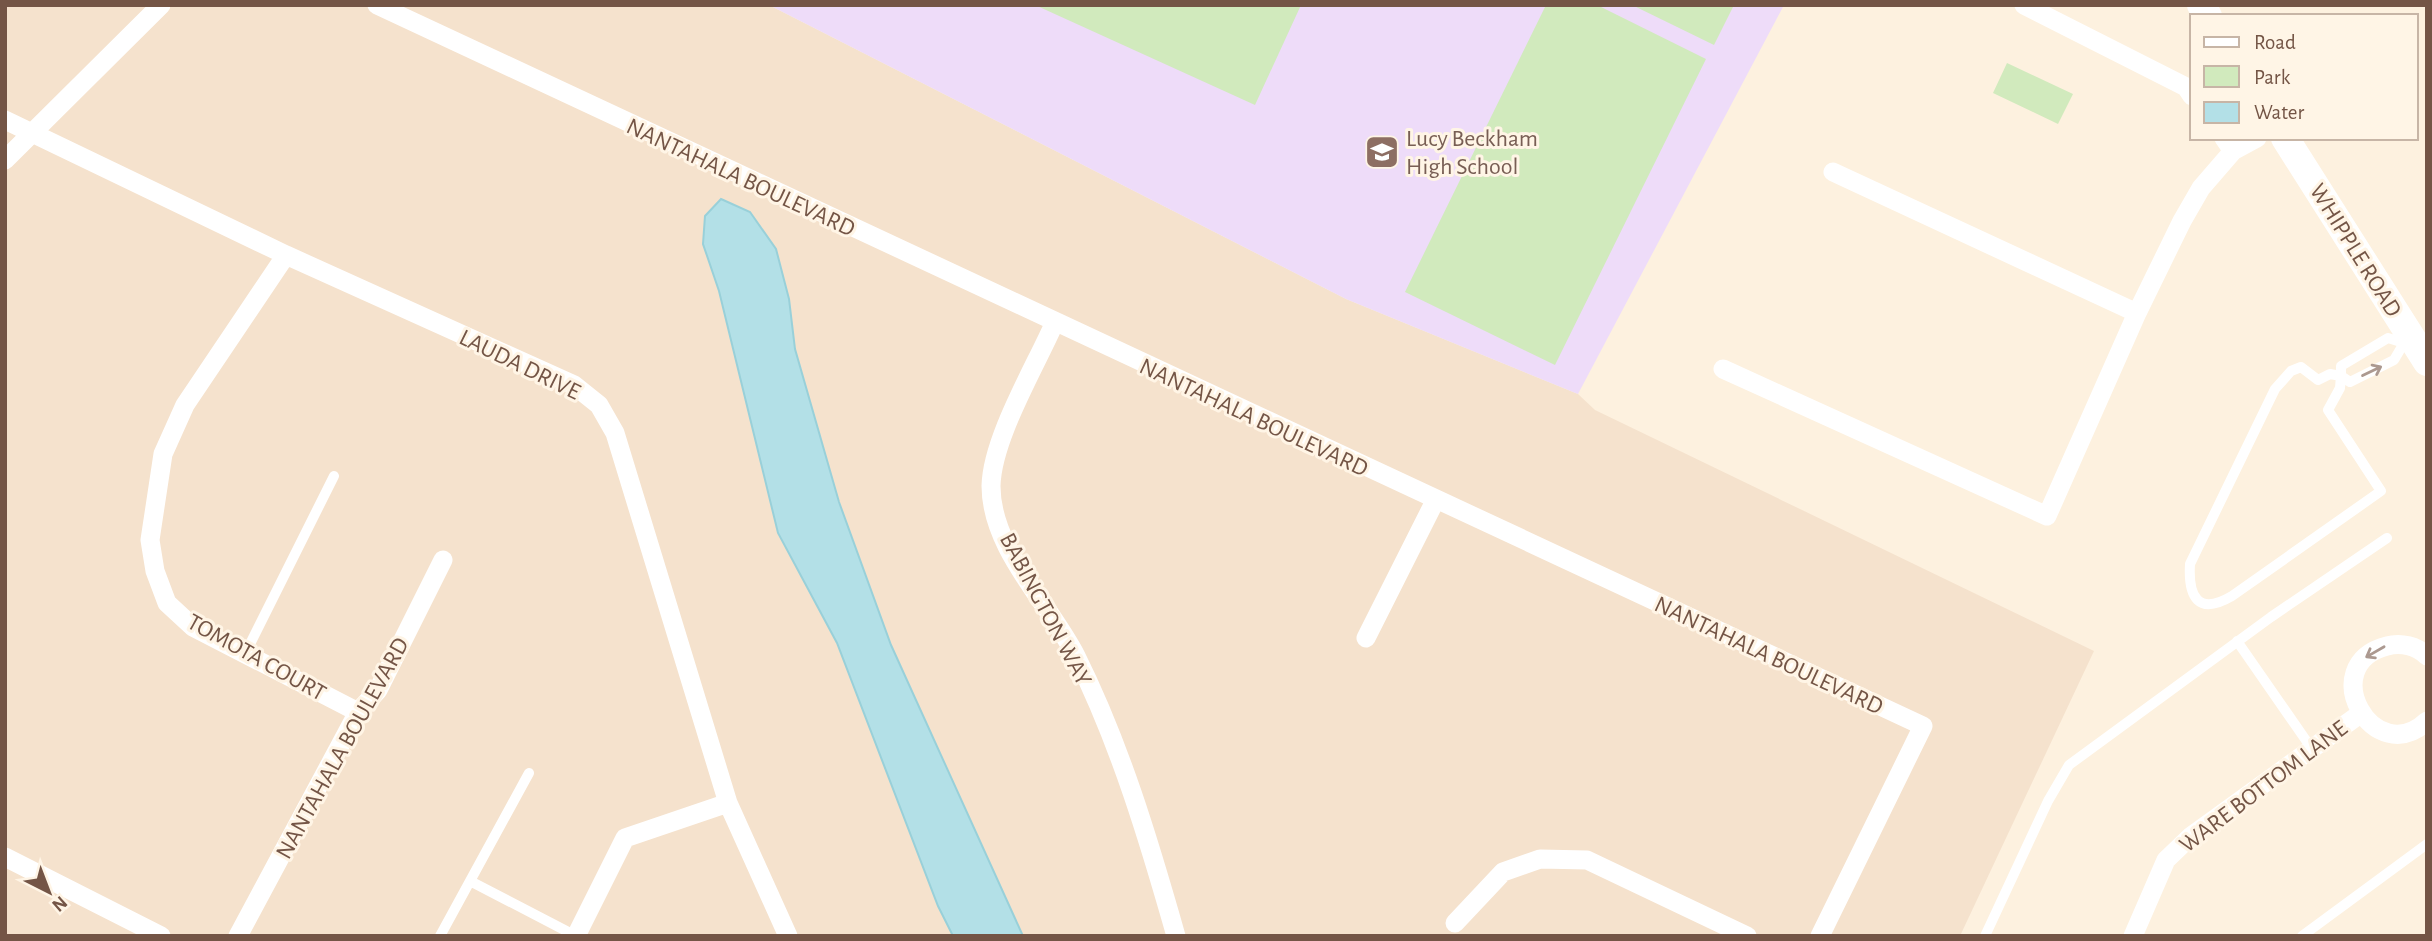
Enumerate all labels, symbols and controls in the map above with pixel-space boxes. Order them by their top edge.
legend [2190,14,2418,140]
text: Road [2254,32,2296,53]
text: Park [2254,67,2291,88]
text: Water [2254,102,2304,123]
street label: NANTAHALA BOULEVARD [623,114,859,241]
place label: Lucy Beckham High School [1406,127,1538,179]
school or university icon: Lucy Beckham High School [1363,133,1401,171]
street label: WHIPPLE ROAD [2305,180,2406,321]
street label: LAUDA DRIVE [455,325,584,405]
street label: NANTAHALA BOULEVARD [1136,354,1372,481]
one-way arrow [2361,364,2382,377]
street label: BABINGTON WAY [995,529,1096,690]
street label: NANTAHALA BOULEVARD [1651,592,1887,719]
street label: TOMOTA COURT [183,610,330,706]
street label: NANTAHALA BOULEVARD [272,634,414,863]
one-way arrow [2366,645,2386,659]
street label: WARE BOTTOM LANE [2175,716,2352,858]
north arrow [14,857,84,927]
text: N [48,892,71,915]

